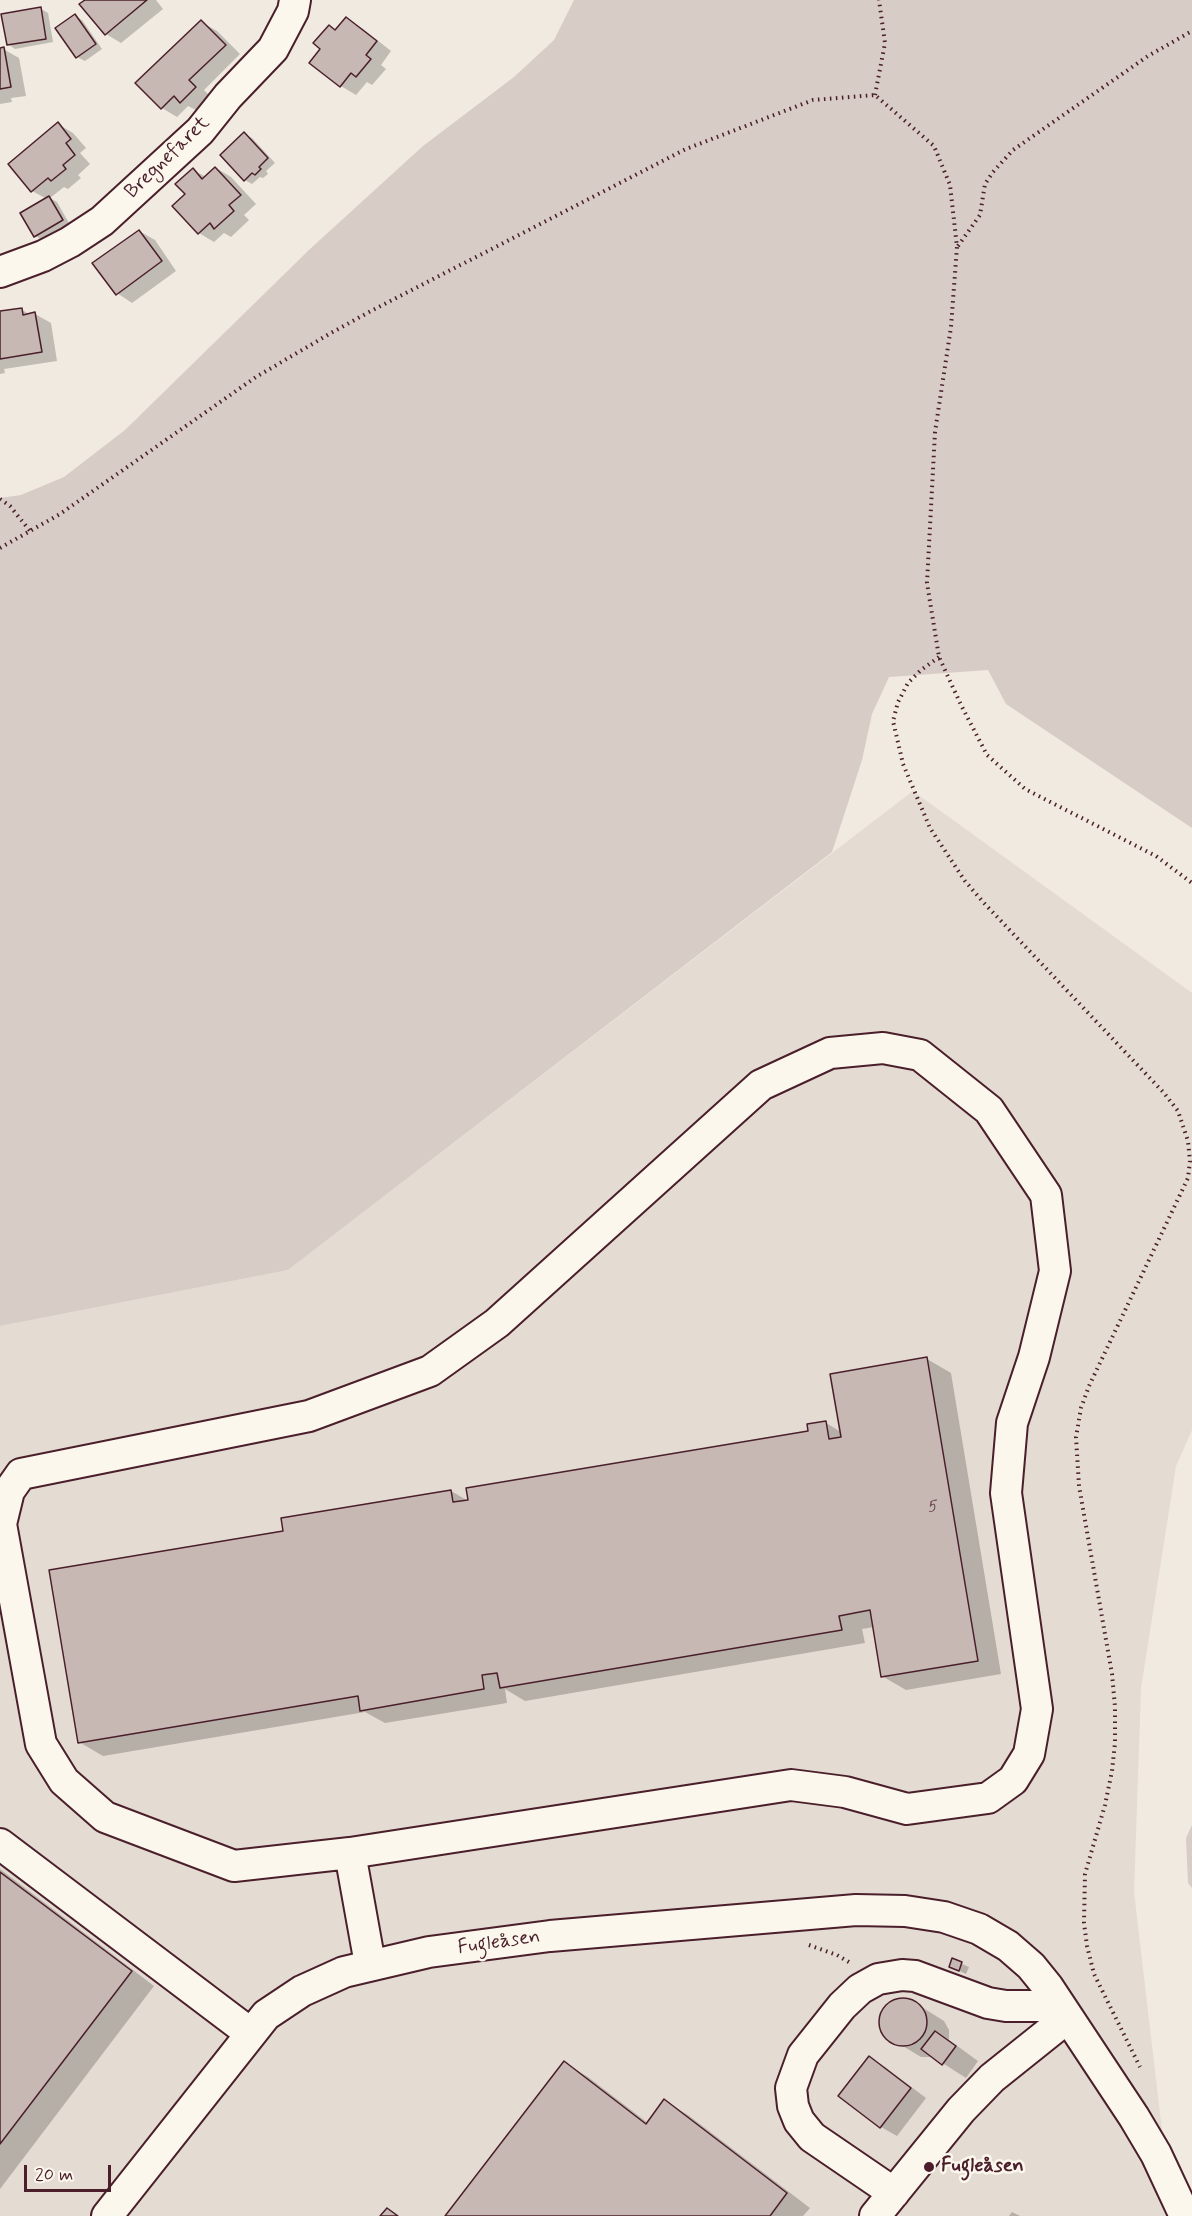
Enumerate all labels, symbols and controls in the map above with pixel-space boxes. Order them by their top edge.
street label: Bregnefaret [121,112,215,204]
house number: 5 [928,1498,938,1518]
street label: Fugleåsen [456,1925,542,1961]
scale bar [27,2153,114,2191]
place label: Fugleåsen [941,2155,1024,2179]
marker: Fugleåsen [922,2160,936,2174]
text: 20 m [35,2163,73,2187]

